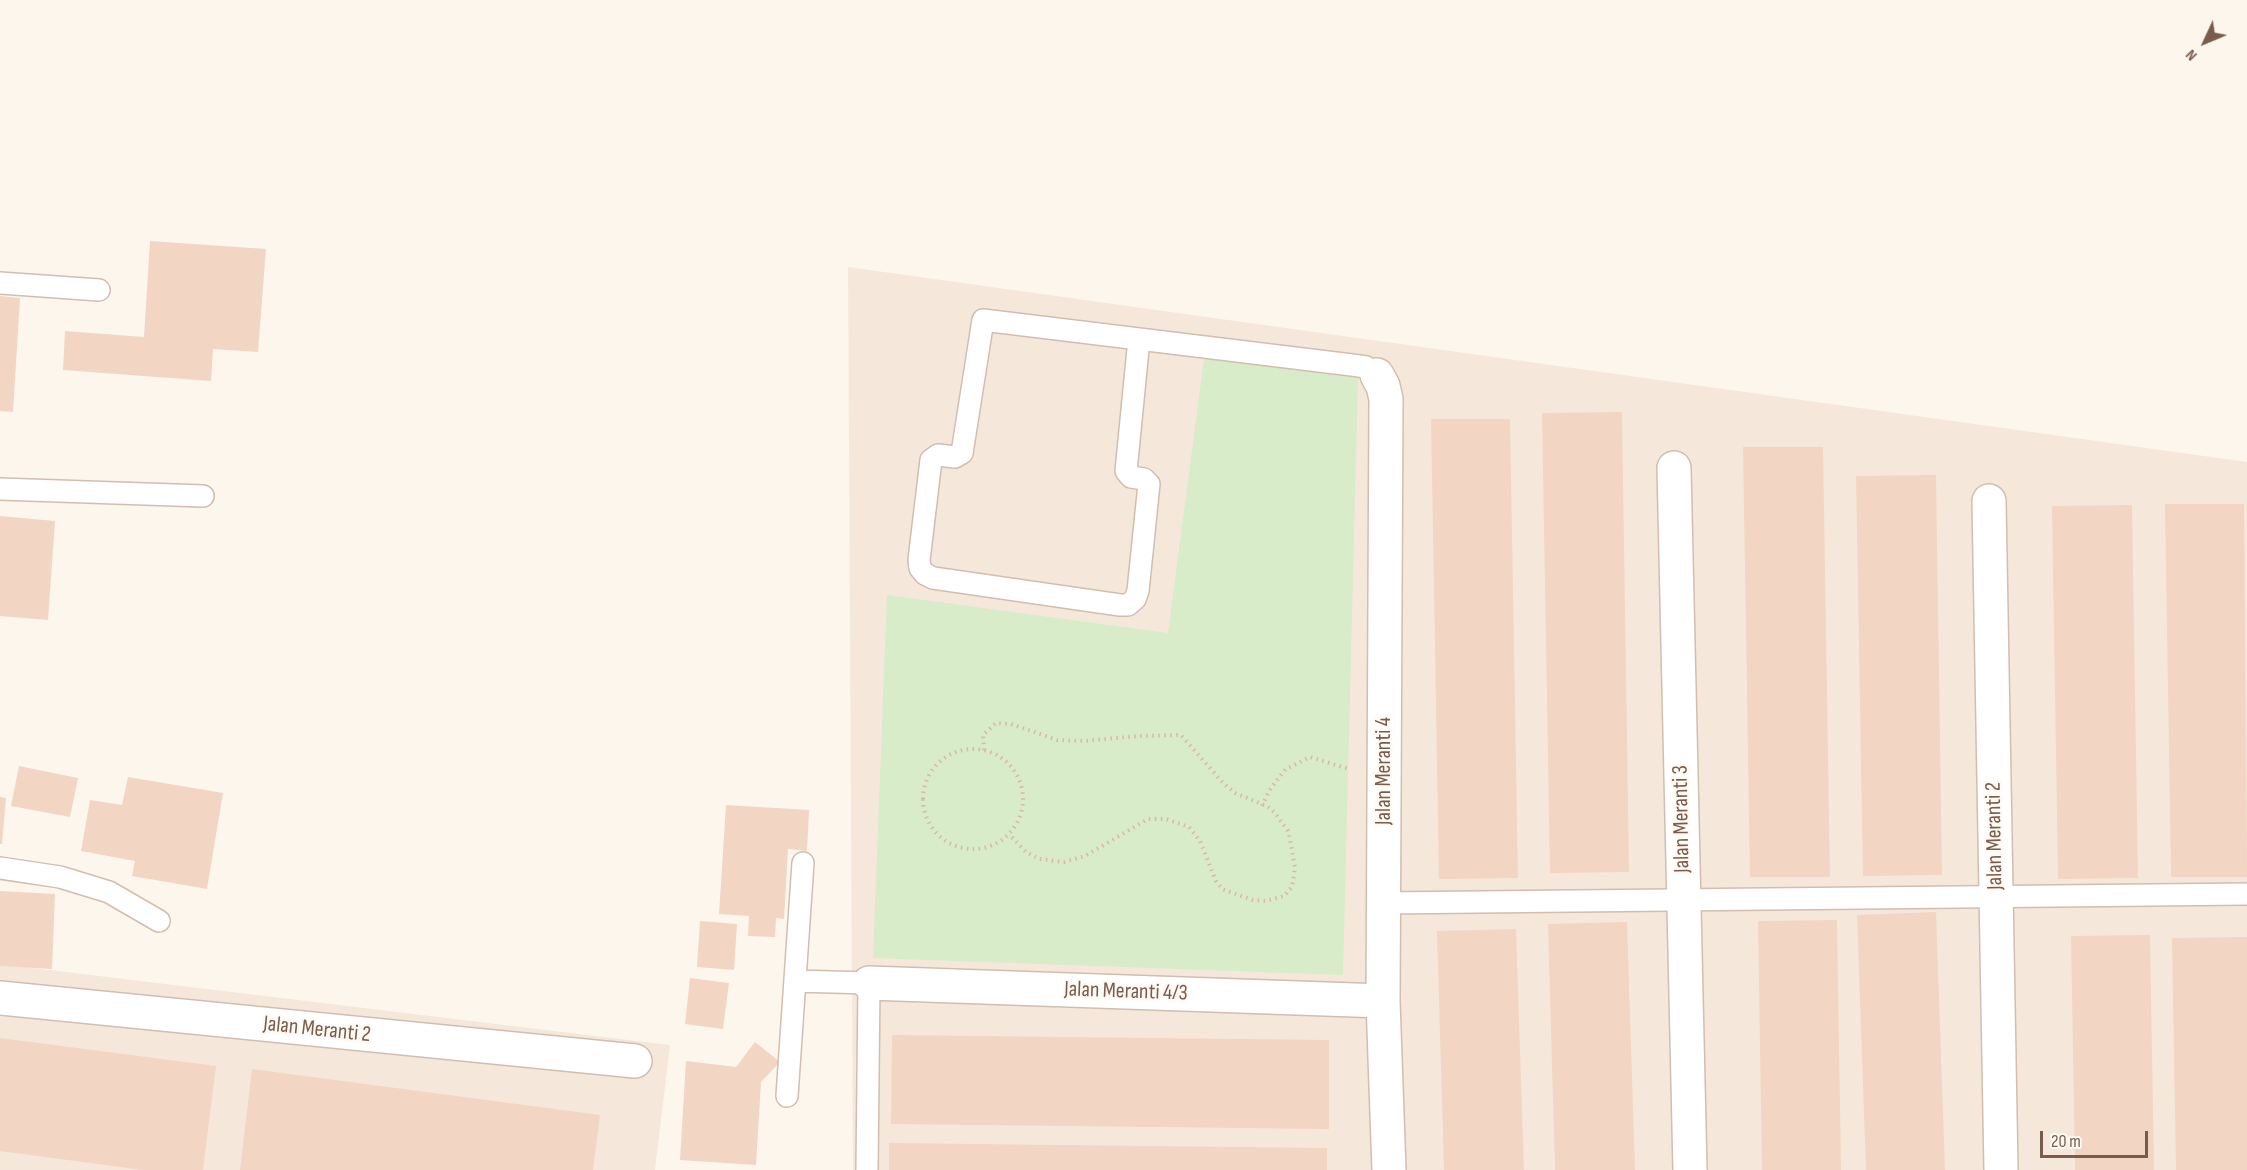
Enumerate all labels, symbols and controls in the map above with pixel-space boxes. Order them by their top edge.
north arrow [2175,12,2235,72]
text: N [2182,45,2202,65]
street label: Jalan Meranti 4 [1371,717,1397,825]
street label: Jalan Meranti 3 [1668,765,1696,873]
street label: Jalan Meranti 2 [1981,782,2009,890]
street label: Jalan Meranti 4/3 [1064,977,1188,1007]
street label: Jalan Meranti 2 [262,1011,372,1049]
scale bar [2043,1119,2151,1157]
text: 20 m [2051,1131,2081,1152]

